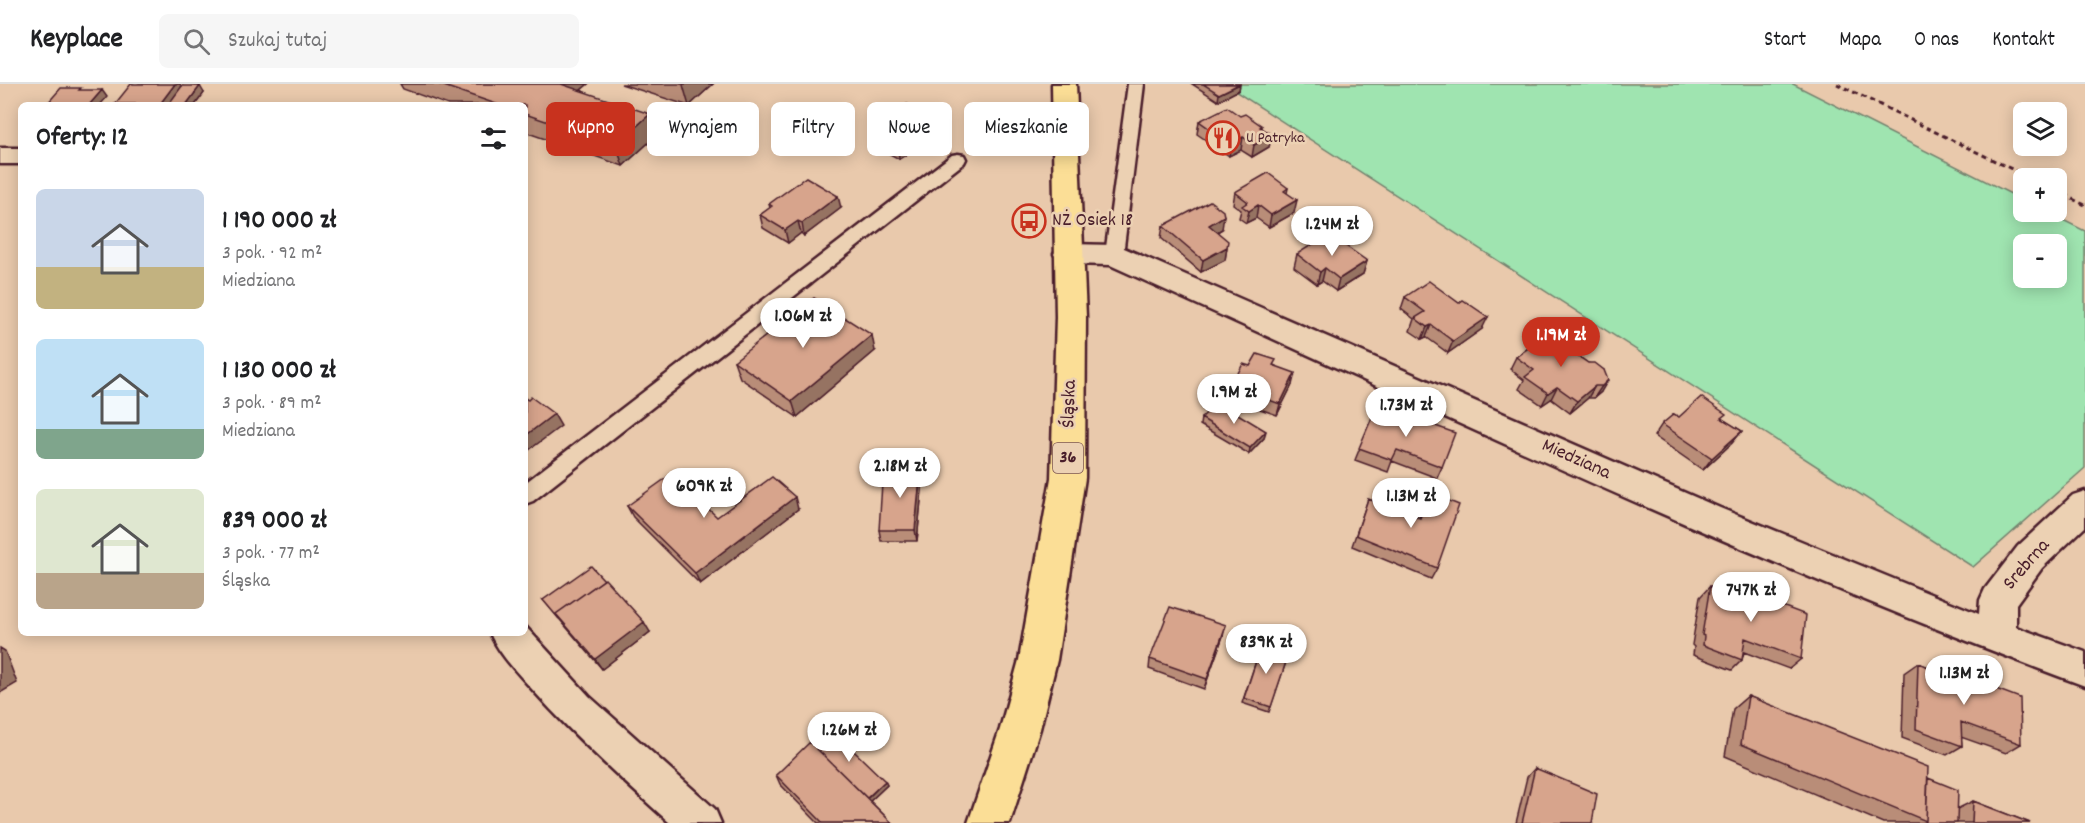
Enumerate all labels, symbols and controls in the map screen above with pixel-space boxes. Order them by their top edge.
search box [159,14,579,68]
text: Keyplace [30,21,123,61]
icon: search [180,25,213,58]
text: Szukaj tutaj [228,26,327,57]
text: Start [1764,26,1806,56]
text: Mapa [1839,26,1881,56]
text: O nas [1914,26,1959,56]
text: Kontakt [1992,26,2055,56]
chip: Kupno [546,102,635,156]
chip: Wynajem [647,102,759,156]
chip: Filtry [771,102,855,156]
chip: Nowe [867,102,952,156]
chip: Mieszkanie [964,102,1089,156]
map controls [2013,102,2067,288]
button: layers [2013,102,2067,156]
text: Oferty: 12 [36,120,129,157]
restaurant icon: U Patryka [1205,120,1241,156]
icon: filters [477,122,510,155]
place label: U Patryka [1246,127,1305,150]
button: + [2013,168,2067,222]
text: 1 190 000 zł [222,203,336,240]
bus stop icon: NŻ Osiek 18 [1011,203,1047,239]
pin: 1.24M zł [1270,206,1394,257]
place label: NŻ Osiek 18 [1052,207,1133,235]
text: 1.24M zł [1305,211,1359,239]
icon: home [84,213,156,285]
button: − [2013,234,2067,288]
text: 3 pok. · 92 m² [222,240,322,268]
text: Miedziana [222,268,295,296]
pin: 1.06M zł [741,298,865,349]
text: 1.06M zł [774,303,832,331]
pin: 1.19M zł [1499,317,1623,368]
text: 1.19M zł [1536,322,1586,350]
text: 1 130 000 zł [222,353,336,390]
icon: home [84,363,156,435]
pin: 1.9M zł [1179,374,1289,425]
street label: Śląska [1055,379,1085,428]
text: 1.9M zł [1211,379,1257,407]
pin: 1.73M zł [1344,387,1468,438]
text: 3 pok. · 89 m² [222,390,322,418]
text: 1.73M zł [1379,392,1433,420]
text: Miedziana [222,418,295,446]
street label: Miedziana [1537,432,1616,488]
road number: 36 [1053,443,1083,473]
pin: 2.18M zł [838,448,962,499]
text: 2.18M zł [873,453,927,481]
pin: 609K zł [649,468,759,519]
text: 609K zł [676,473,732,501]
pin: 1.13M zł [1349,478,1473,529]
text: 1.13M zł [1386,483,1436,511]
text: 839 000 zł [222,503,327,540]
icon: home [84,513,156,585]
street label: Srebrna [1997,533,2058,597]
text: 3 pok. · 77 m² [222,540,320,568]
text: Śląska [222,568,270,596]
pin: 747K zł [1696,572,1806,623]
text: 747K zł [1726,577,1776,605]
pin: 839K zł [1211,624,1321,675]
text: 839K zł [1240,629,1292,657]
pin: 1.13M zł [1902,655,2026,706]
text: 1.13M zł [1939,660,1989,688]
pin: 1.26M zł [787,712,911,763]
text: 1.26M zł [821,717,877,745]

